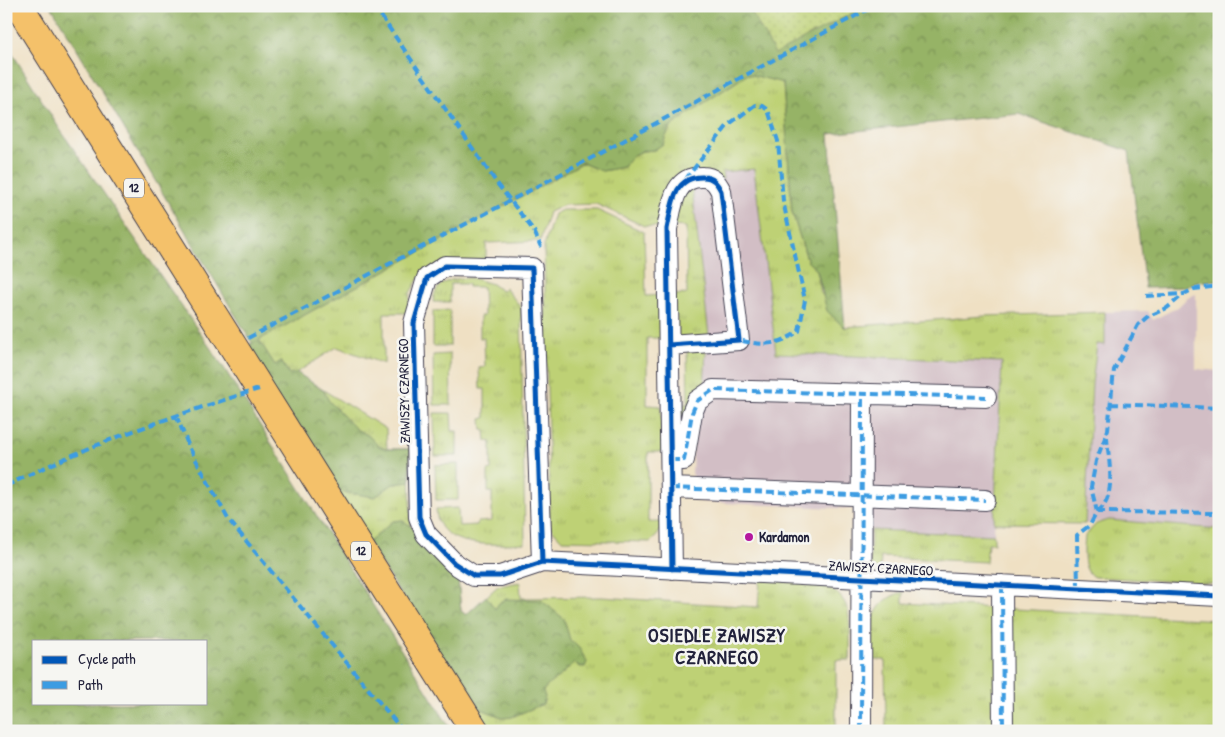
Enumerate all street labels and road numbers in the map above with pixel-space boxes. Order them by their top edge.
road number: 12 [124,178,144,198]
street label: ZAWISZY CZARNEGO [393,338,414,444]
road number: 12 [351,542,371,560]
street label: ZAWISZY CZARNEGO [828,555,934,580]

